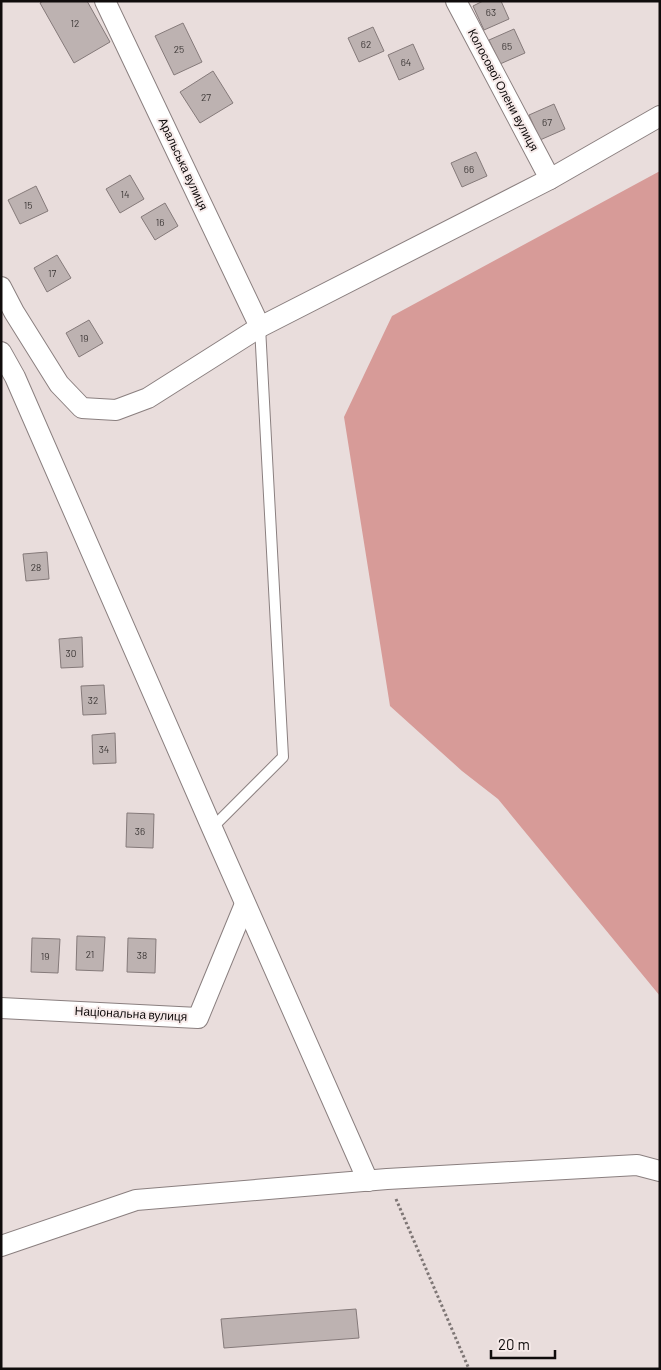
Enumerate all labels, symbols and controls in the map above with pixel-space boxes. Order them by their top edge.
house number: 63 [486,6,496,18]
house number: 12 [71,17,79,29]
street label: Колосової Олени вулиця [465,26,542,153]
house number: 62 [361,38,371,50]
house number: 65 [502,40,512,52]
house number: 25 [174,43,184,55]
house number: 64 [401,56,411,68]
house number: 27 [201,91,211,103]
street label: Аральська вулиця [155,115,211,212]
house number: 67 [542,116,552,128]
house number: 66 [464,163,474,175]
house number: 14 [120,188,130,200]
house number: 15 [24,199,32,211]
house number: 16 [156,216,164,228]
house number: 17 [48,267,56,279]
house number: 19 [80,332,88,344]
house number: 28 [31,561,41,573]
house number: 30 [66,647,76,659]
house number: 32 [88,694,98,706]
house number: 34 [99,743,109,755]
house number: 36 [135,825,145,837]
house number: 21 [86,948,94,960]
house number: 38 [137,949,147,961]
house number: 19 [41,950,49,962]
street label: Національна вулиця [74,1003,188,1024]
scale bar [491,1328,555,1360]
text: 20 m [498,1335,530,1353]

